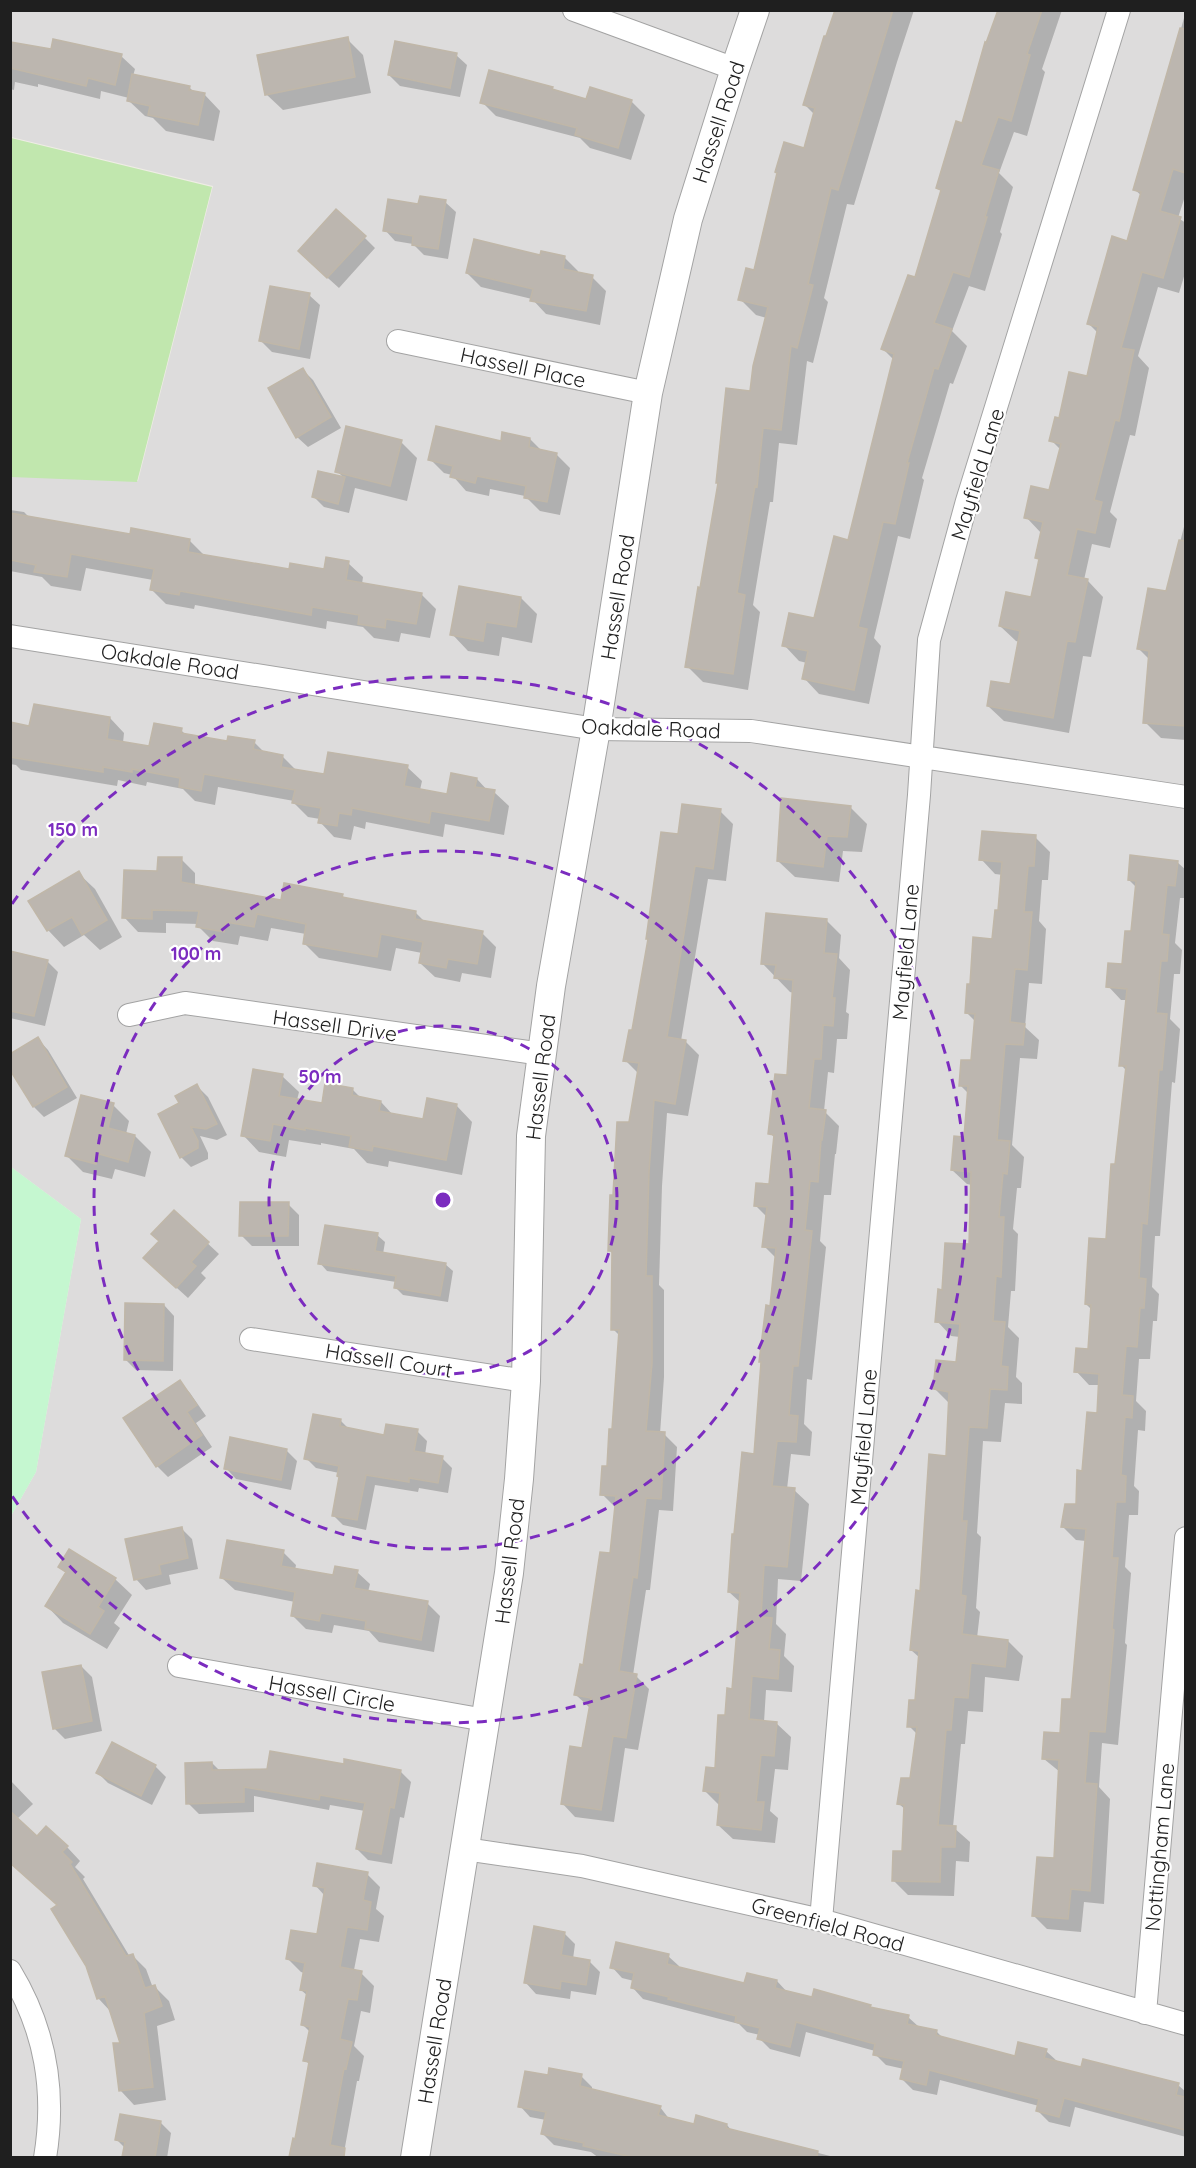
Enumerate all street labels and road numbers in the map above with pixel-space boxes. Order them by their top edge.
street label: Hassell Road [686,58,750,186]
street label: Hassell Place [458,341,588,393]
street label: Mayfield Lane [945,405,1009,543]
street label: Hassell Road [594,532,640,662]
street label: Oakdale Road [99,637,241,685]
street label: Oakdale Road [581,713,721,743]
street label: Mayfield Lane [886,883,924,1021]
street label: Hassell Drive [271,1003,399,1047]
street label: Hassell Road [519,1012,561,1142]
street label: Hassell Court [324,1337,454,1383]
street label: Mayfield Lane [844,1368,882,1506]
street label: Hassell Road [488,1496,530,1626]
street label: Hassell Circle [267,1669,397,1717]
street label: Nottingham Lane [1139,1761,1179,1933]
street label: Greenfield Road [749,1891,907,1957]
street label: Hassell Road [411,1976,457,2106]

